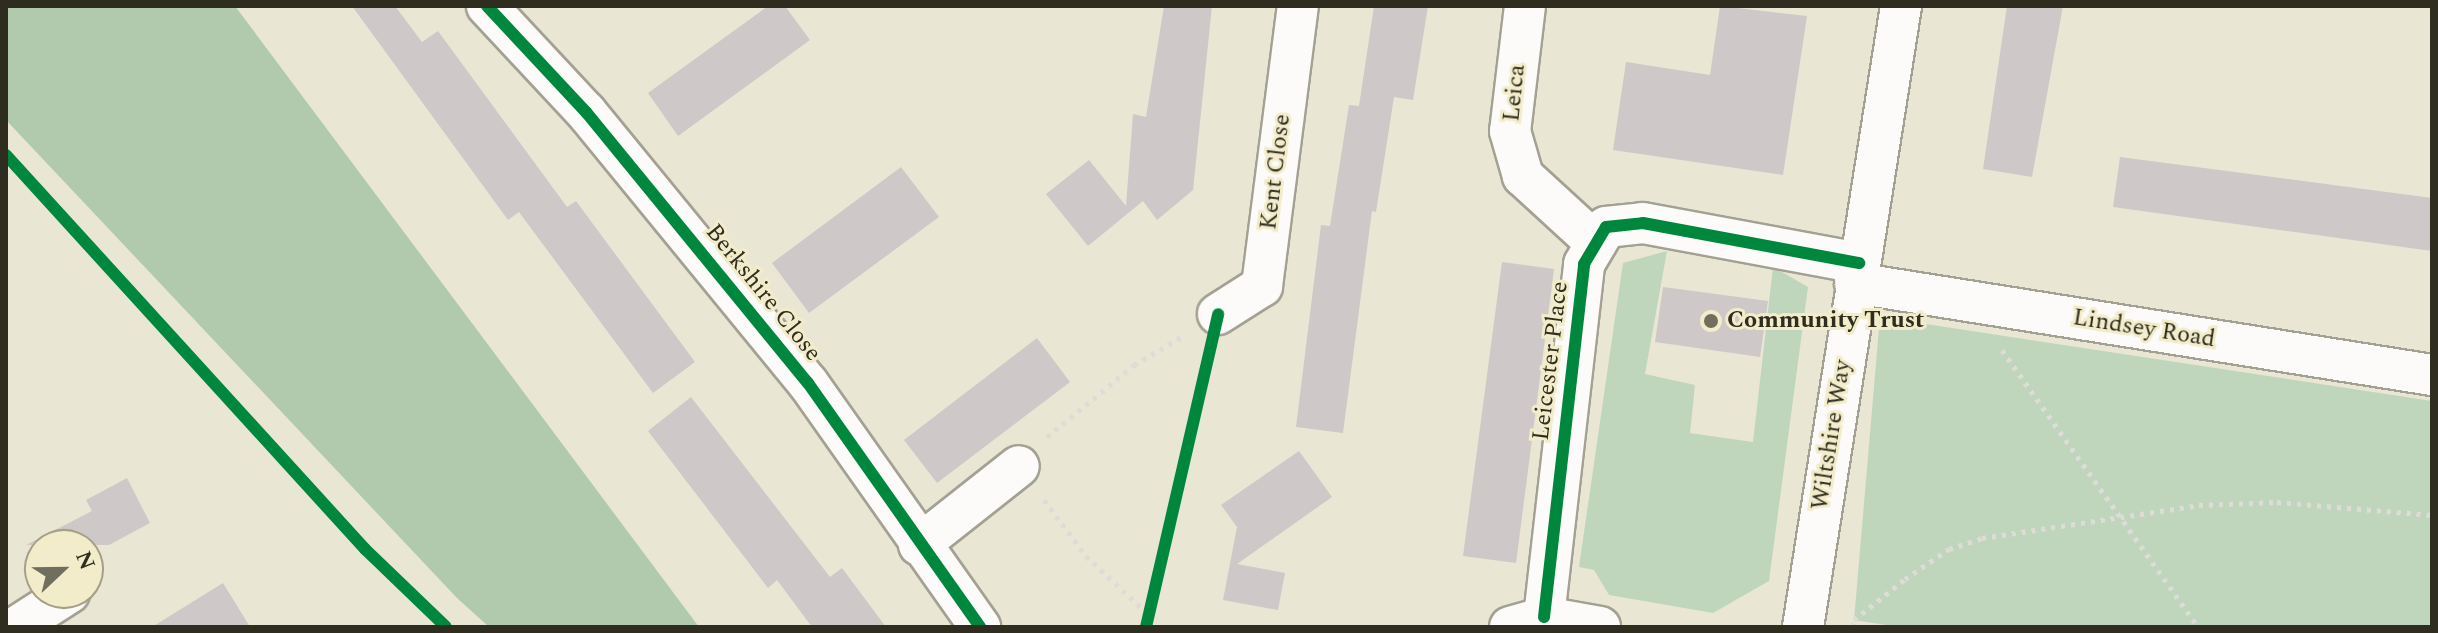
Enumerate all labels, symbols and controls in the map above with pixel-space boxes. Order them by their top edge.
street label: Leica [1498,63,1532,123]
street label: Kent Close [1255,113,1297,231]
street label: Berkshire Close [699,219,827,367]
street label: Leicester Place [1527,280,1575,442]
street label: Lindsey Road [2071,304,2217,354]
place label: Community Trust [1727,307,1924,335]
marker: Community Trust [1702,312,1720,330]
street label: Wiltshire Way [1806,358,1858,512]
north arrow [24,529,104,609]
text: N [66,546,104,575]

